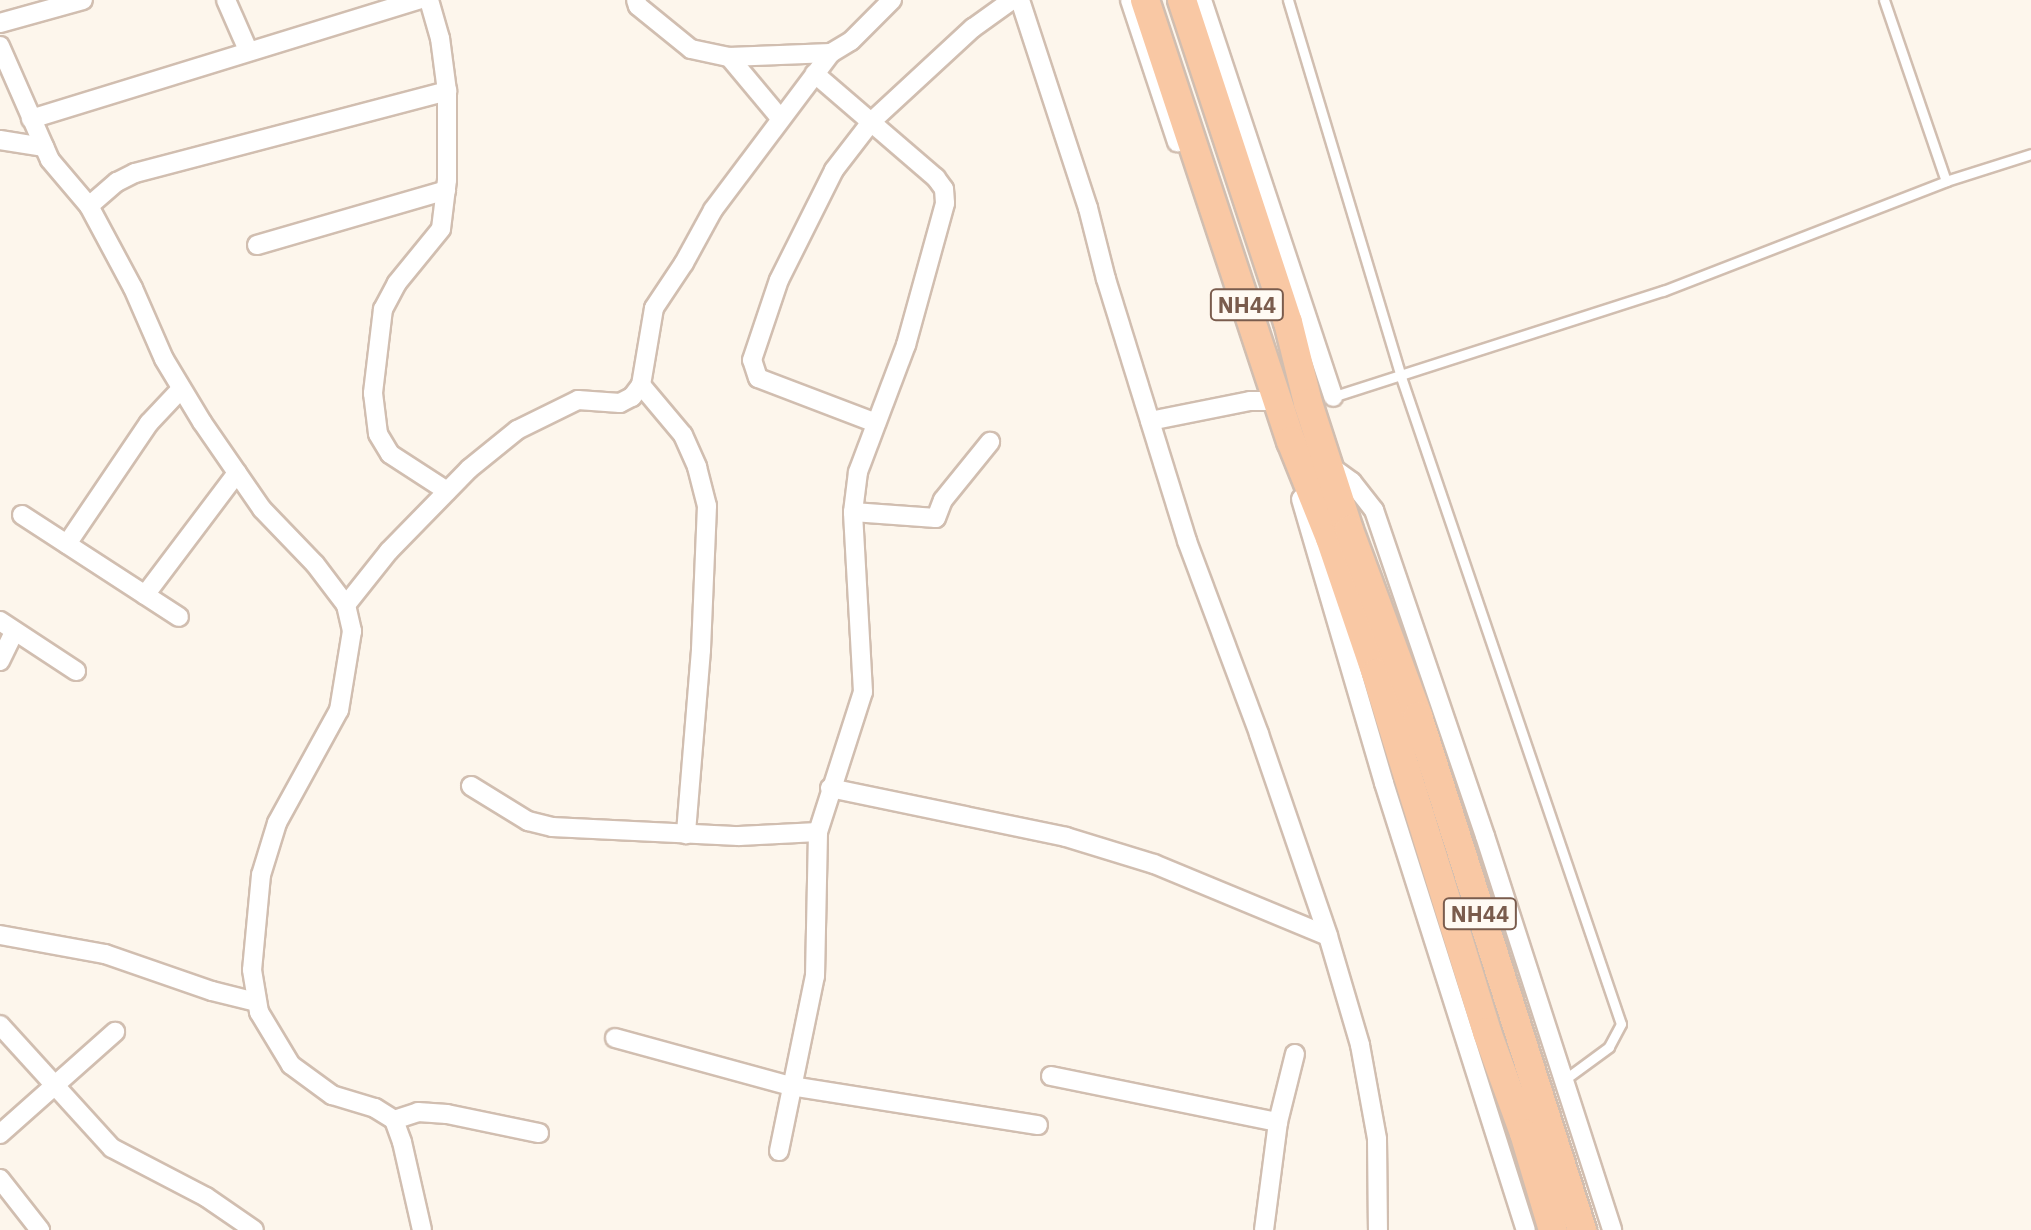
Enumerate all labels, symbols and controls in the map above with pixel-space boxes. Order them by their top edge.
road number: NH44 [1209,287,1285,323]
road number: NH44 [1442,896,1518,932]

